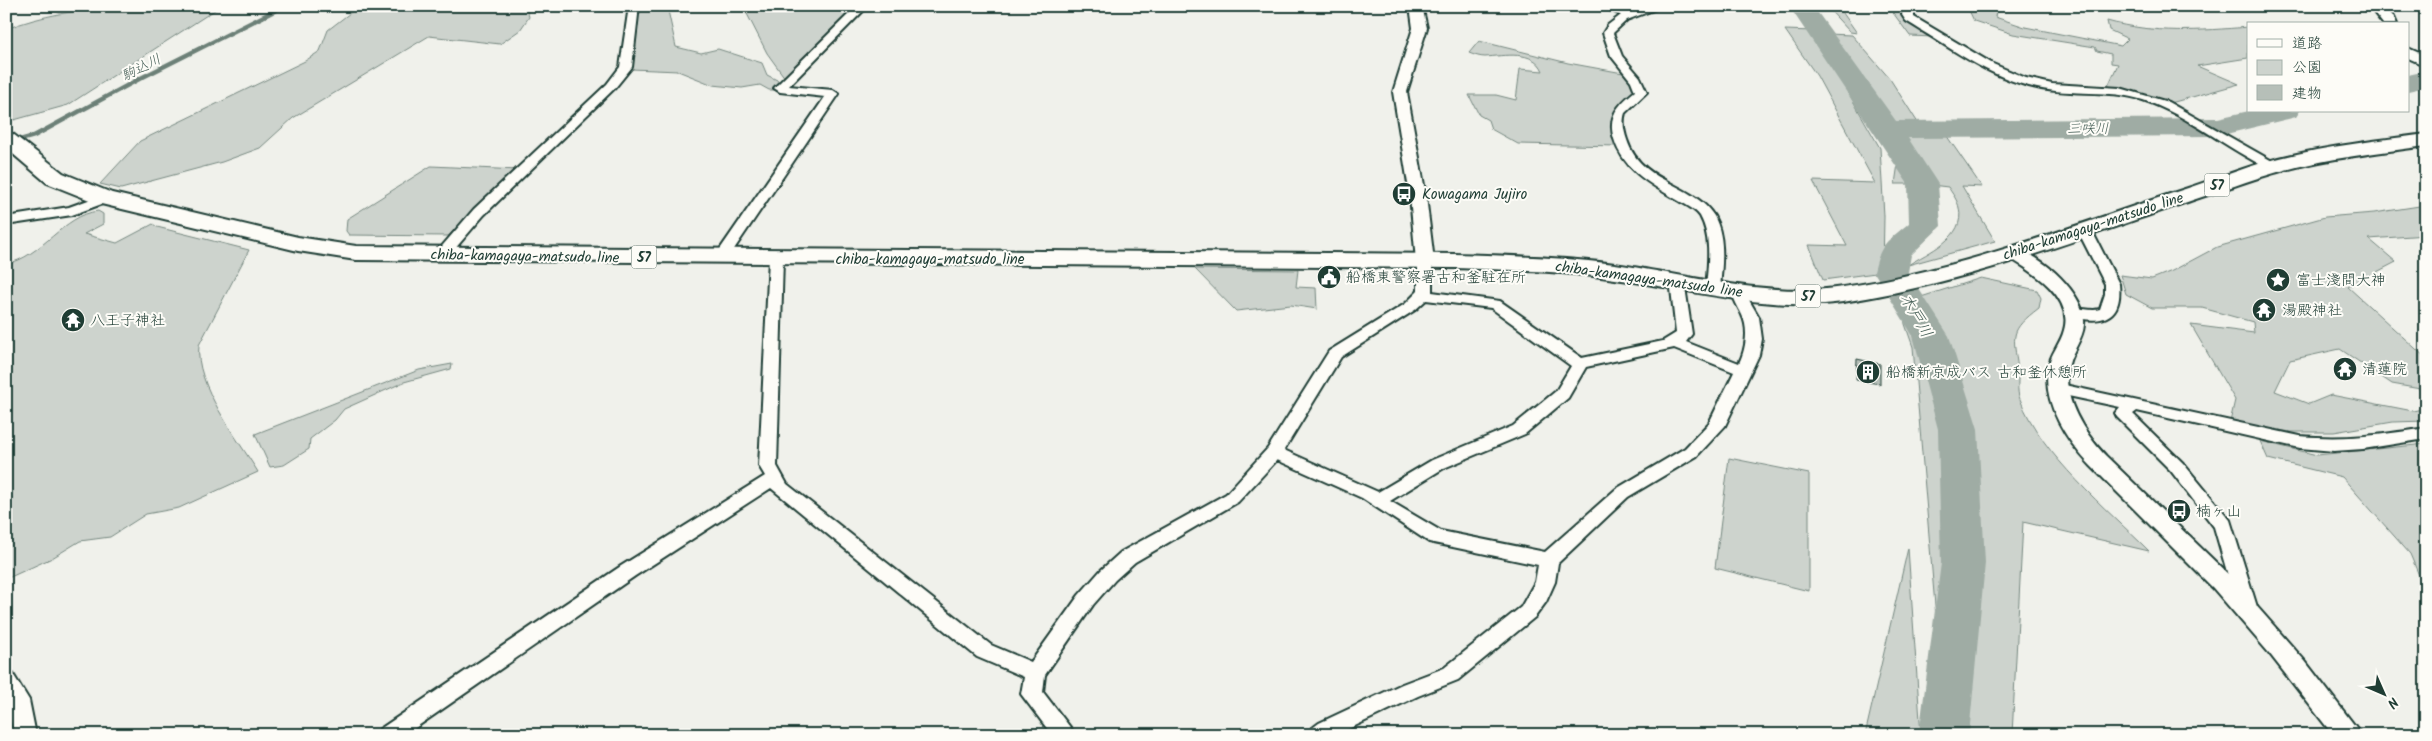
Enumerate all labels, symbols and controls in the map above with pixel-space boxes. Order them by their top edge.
legend [2247,22,2410,112]
text: 道路 [2292,32,2322,56]
water label: 駒込川 [118,49,165,87]
text: 公園 [2292,56,2322,80]
text: 建物 [2292,82,2322,106]
water label: 三咲川 [2067,118,2109,140]
road number: 57 [2204,174,2230,196]
bus stop icon: Kowagama Jujiro [1391,181,1417,207]
place label: Kowagama Jujiro [1422,183,1528,207]
street label: chiba-kamagaya-matsudo line [2000,186,2187,268]
street label: chiba-kamagaya-matsudo line [430,243,620,271]
road number: 57 [632,246,656,268]
street label: chiba-kamagaya-matsudo line [836,248,1025,272]
street label: chiba-kamagaya-matsudo line [1554,255,1744,305]
public building icon: 船橋東警察署古和釜駐在所 [1316,264,1342,290]
place label: 船橋東警察署古和釜駐在所 [1346,266,1526,290]
place icon: 富士淺間大神 [2265,267,2291,293]
place label: 富士淺間大神 [2296,269,2386,293]
road number: 57 [1796,284,1820,308]
water label: 木戸川 [1893,289,1939,343]
temple icon: 湯殿神社 [2251,297,2277,323]
place label: 湯殿神社 [2282,299,2342,323]
temple icon: 八王子神社 [60,307,86,333]
place label: 八王子神社 [90,309,165,333]
temple icon: 清蓮院 [2332,356,2358,382]
place label: 清蓮院 [2362,358,2407,382]
building icon: 船橋新京成バス 古和釜休憩所 [1855,359,1881,385]
place label: 船橋新京成バス 古和釜休憩所 [1886,361,2087,385]
bus stop icon: 楠ヶ山 [2166,498,2192,524]
place label: 楠ヶ山 [2196,500,2241,524]
north arrow [2360,668,2410,718]
text: N [2381,692,2403,714]

